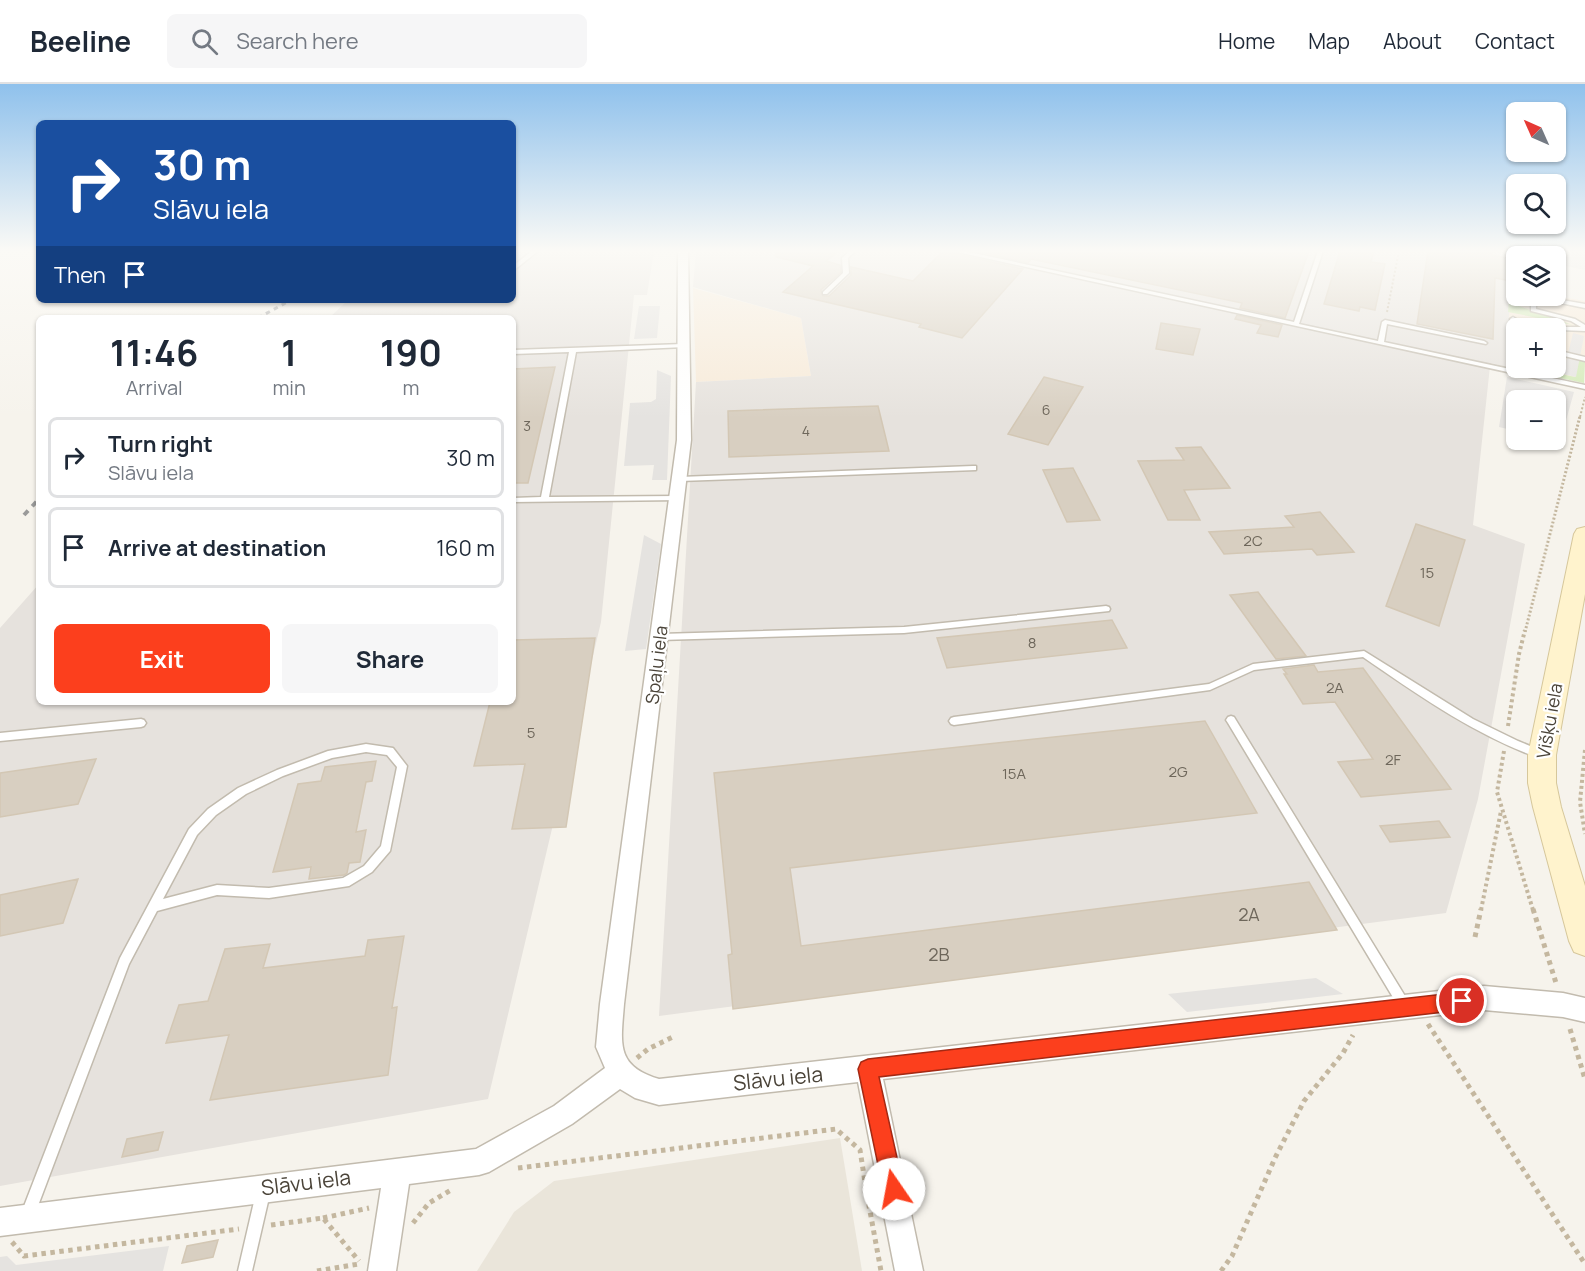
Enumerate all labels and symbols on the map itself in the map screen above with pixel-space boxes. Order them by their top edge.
north arrow [1506,102,1566,162]
house number: 6 [1042,400,1050,419]
house number: 3 [523,416,531,435]
house number: 4 [802,421,810,440]
house number: 2C [1243,530,1263,551]
house number: 15 [1420,562,1434,583]
street label: Spaļu iela [639,624,673,706]
house number: 8 [1028,632,1036,653]
house number: 2A [1326,677,1344,698]
street label: Višķu iela [1531,681,1567,760]
house number: 5 [527,722,535,743]
house number: 2F [1385,749,1401,770]
house number: 2G [1168,761,1188,782]
house number: 15A [1002,763,1027,784]
house number: 2A [1238,902,1260,926]
house number: 2B [928,942,950,966]
pin [1436,975,1487,1026]
street label: Slāvu iela [732,1059,824,1097]
position arrow [862,1157,926,1221]
street label: Slāvu iela [259,1163,352,1201]

